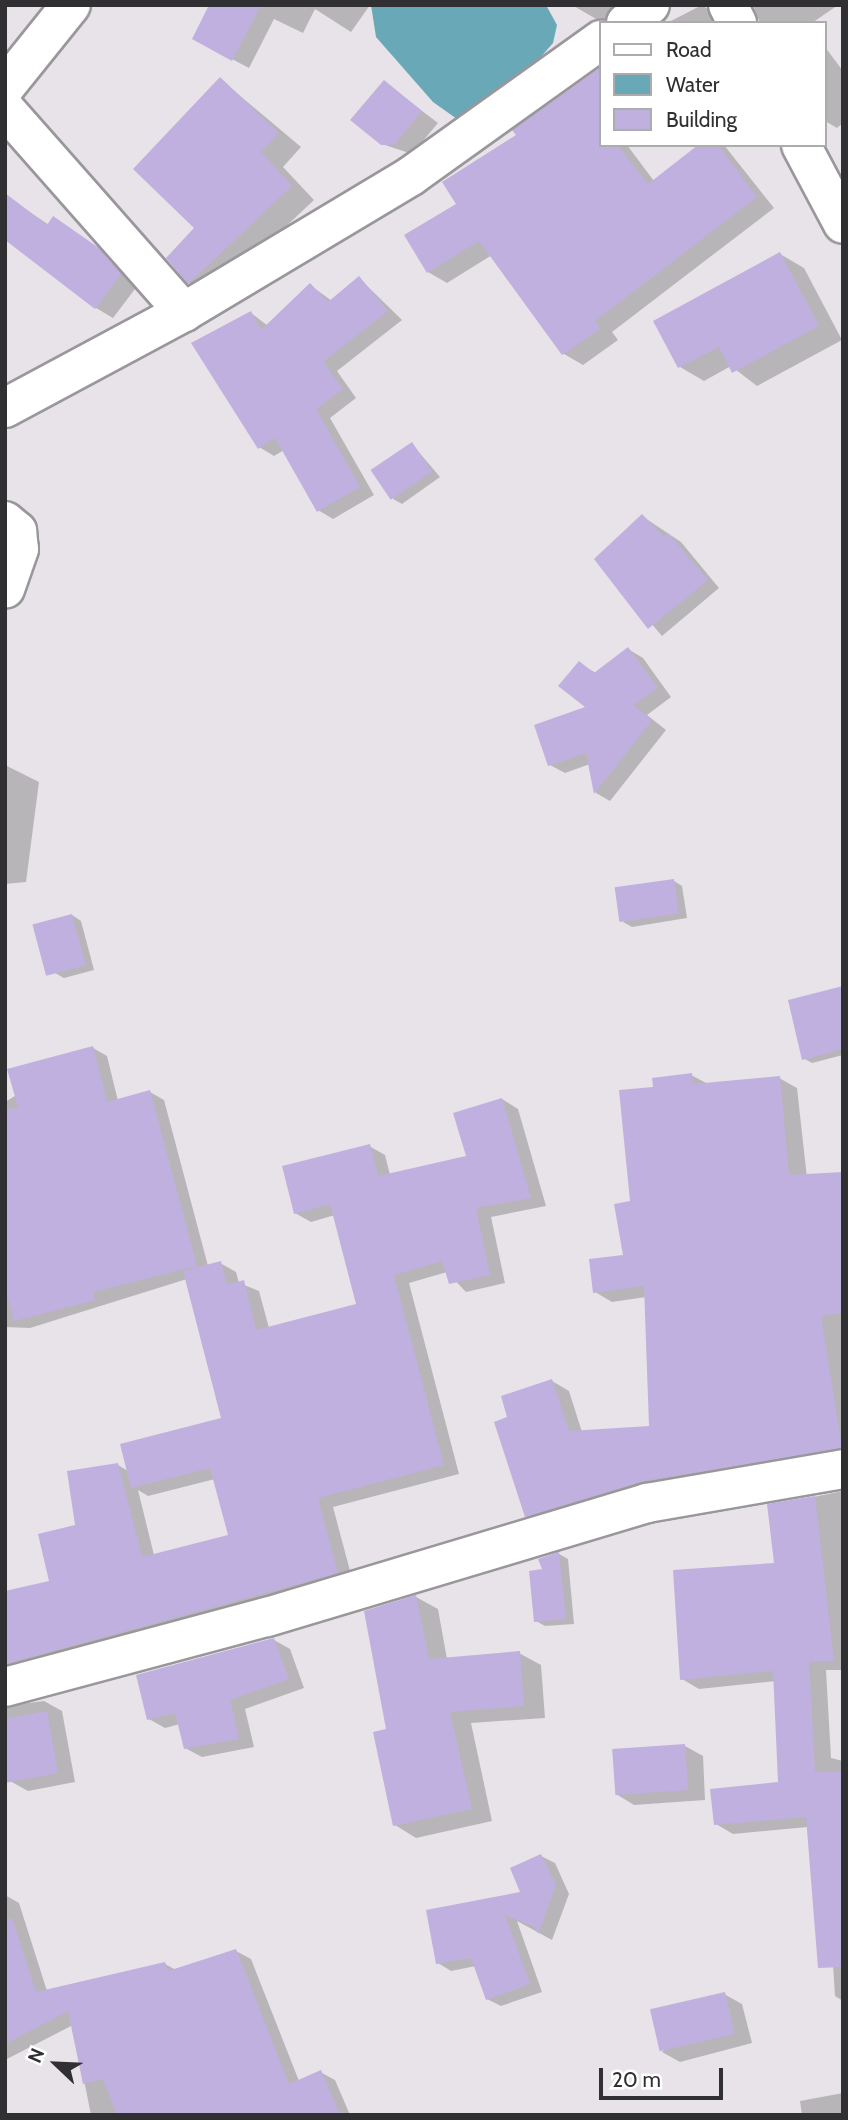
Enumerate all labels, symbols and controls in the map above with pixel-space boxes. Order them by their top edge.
legend [600,21,827,147]
text: Road [666,37,712,62]
text: Water [666,72,719,97]
text: Building [666,107,737,132]
north arrow [21,2029,91,2099]
text: N [23,2045,49,2066]
scale bar [603,2054,727,2098]
text: 20 m [612,2067,661,2092]

